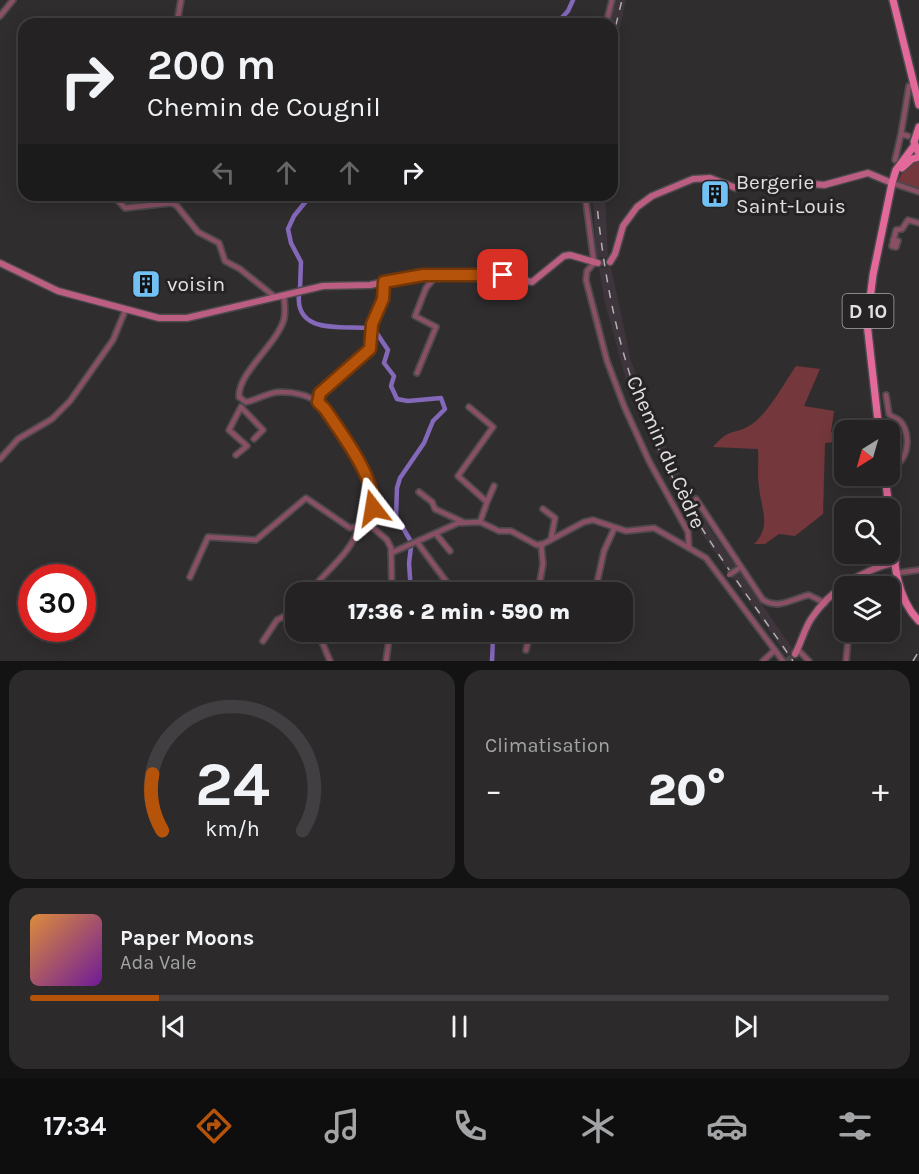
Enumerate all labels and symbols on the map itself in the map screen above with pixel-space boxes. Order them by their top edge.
place label: Bergerie Saint-Louis [736,170,846,218]
building icon: Bergerie Saint-Louis [699,178,731,210]
pin [477,249,528,300]
building icon: voisin [130,268,162,300]
place label: voisin [167,272,225,296]
road number: D 10 [842,294,894,328]
street label: Chemin du Cèdre [622,372,710,532]
north arrow [834,420,900,486]
position arrow [341,476,405,540]
speed limit sign: 30 [18,564,96,642]

